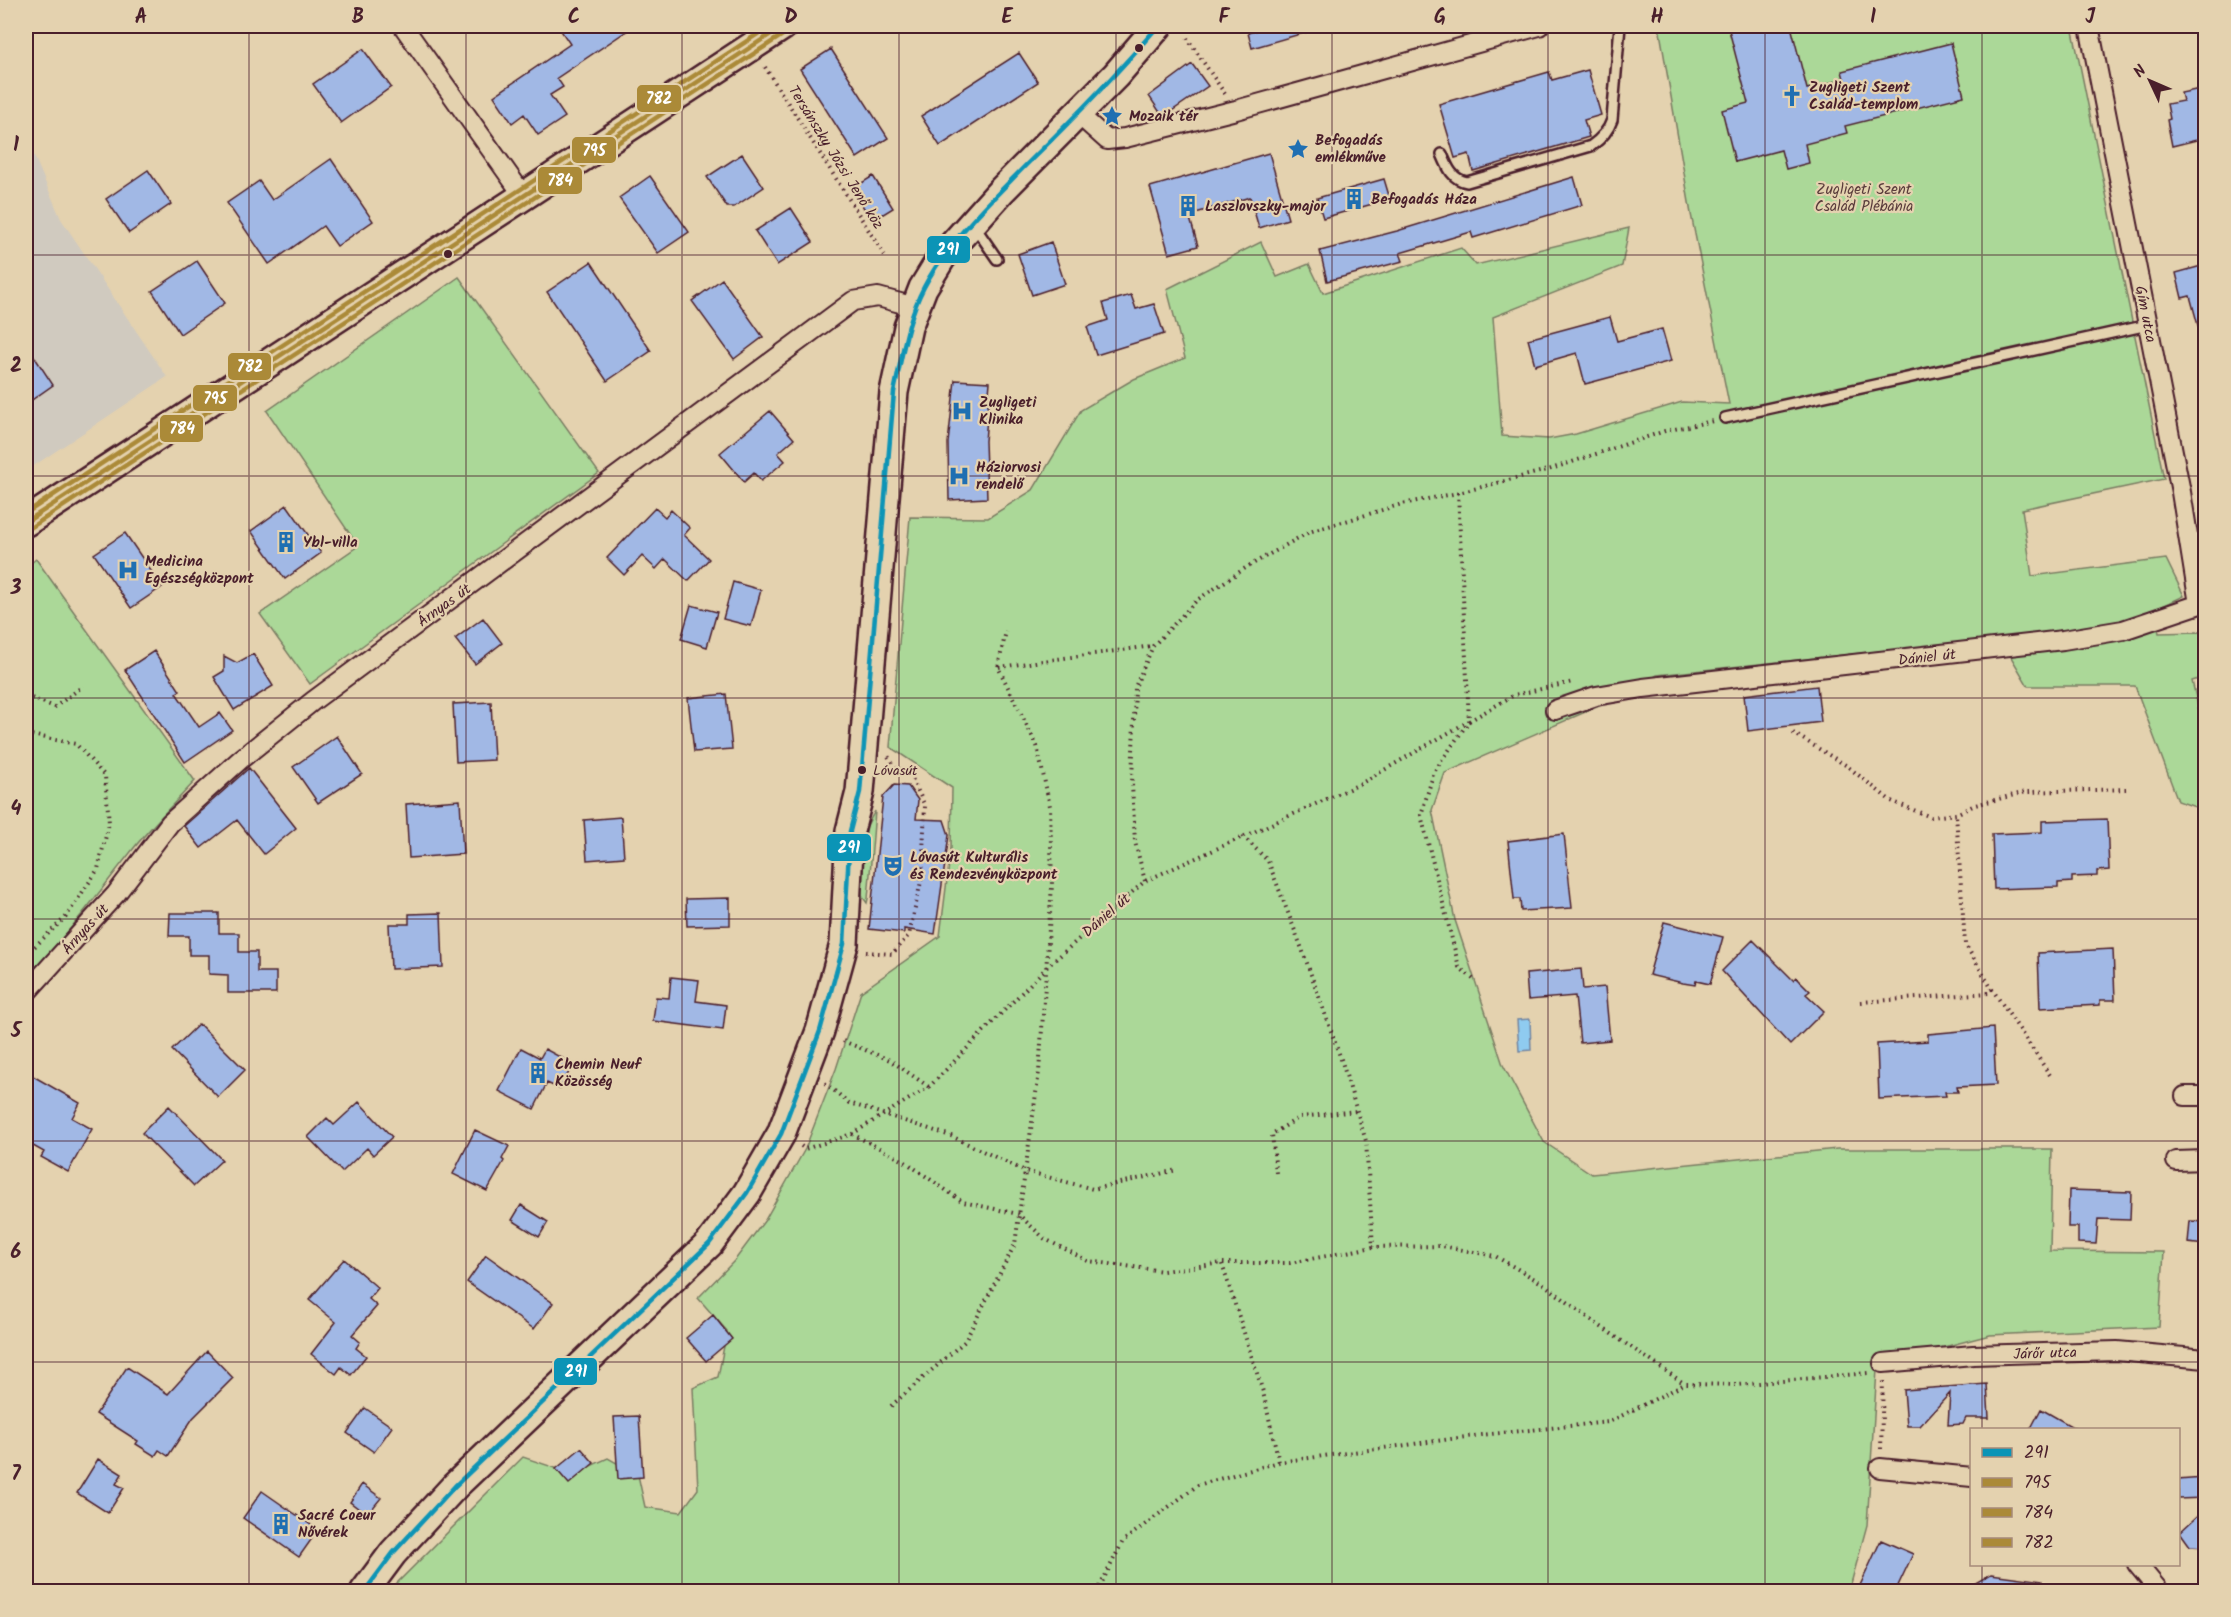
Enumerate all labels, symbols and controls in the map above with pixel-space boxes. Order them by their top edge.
text: A [135,2,147,34]
text: B [352,2,364,34]
text: C [568,2,580,34]
text: D [784,2,798,34]
text: E [1001,2,1013,34]
text: F [1219,2,1231,34]
text: G [1434,2,1446,34]
text: H [1650,2,1664,34]
text: I [1870,2,1876,34]
text: J [2085,2,2096,34]
unlabelled marker [1133,42,1145,54]
north arrow [2120,51,2180,111]
text: N [2128,59,2153,84]
place label: Zugligeti Szent Család-templom [1809,76,1918,117]
street label: Tersánszky Józsi Jenő köz [781,81,889,234]
line badge: 782 [636,84,682,113]
church icon: Zugligeti Szent Család-templom [1780,84,1804,108]
text: 782 [646,87,672,112]
place icon: Mozaik tér [1100,104,1124,128]
place label: Mozaik tér [1129,105,1199,129]
place label: Befogadás emlékműve [1315,129,1387,170]
text: 1 [13,130,19,162]
line badge: 795 [571,136,617,164]
place icon: Befogadás emlékműve [1286,137,1310,161]
text: 795 [582,139,608,164]
line badge: 784 [537,166,583,195]
text: 784 [547,169,573,194]
park label: Zugligeti Szent Család Plébánia [1815,178,1913,219]
building icon: Befogadás Háza [1342,187,1366,211]
place label: Befogadás Háza [1371,188,1477,212]
building icon: Laszlovszky-major [1176,194,1200,218]
place label: Laszlovszky-major [1205,195,1326,219]
line badge: 291 [926,235,971,264]
text: 291 [937,238,959,263]
unlabelled marker [442,248,454,260]
street label: Gím utca [2128,284,2162,345]
text: 2 [10,351,22,383]
line badge: 782 [227,352,272,381]
text: 782 [237,355,263,380]
line badge: 795 [192,384,238,412]
text: 795 [203,387,229,412]
place label: Zugligeti Klinika [979,391,1037,432]
hospital icon: Zugligeti Klinika [950,399,974,423]
line badge: 784 [159,414,204,443]
text: 784 [169,417,195,442]
place label: Háziorvosi rendelő [976,456,1042,497]
hospital icon: Háziorvosi rendelő [947,464,971,488]
building icon: Ybl-villa [274,530,298,554]
place label: Ybl-villa [303,531,358,555]
place label: Medicina Egészségközpont [145,550,254,591]
hospital icon: Medicina Egészségközpont [116,558,140,582]
text: 3 [10,573,22,605]
street label: Árnyas út [413,578,477,634]
street label: Dániel út [1897,643,1957,673]
place label: Lóvasút [873,760,918,782]
marker: Lóvasút [856,764,868,776]
text: 4 [11,794,22,826]
line badge: 291 [826,833,872,862]
text: 291 [838,836,860,861]
place label: Lóvasút Kulturális és Rendezvényközpont [910,846,1058,887]
theatre icon: Lóvasút Kulturális és Rendezvényközpont [881,854,905,878]
street label: Dániel út [1077,888,1136,944]
street label: Árnyas út [56,899,115,961]
text: 5 [10,1016,23,1048]
place label: Chemin Neuf Közösség [555,1053,642,1094]
building icon: Chemin Neuf Közösség [526,1061,550,1085]
text: 6 [11,1237,22,1269]
street label: Járőr utca [2013,1341,2077,1367]
line badge: 291 [553,1357,598,1386]
text: 291 [565,1360,587,1385]
legend [1970,1428,2180,1566]
text: 291 [2024,1439,2049,1468]
text: 7 [11,1459,21,1491]
text: 795 [2024,1469,2052,1498]
text: 784 [2024,1499,2053,1528]
place label: Sacré Coeur Nővérek [298,1504,376,1545]
building icon: Sacré Coeur Nővérek [269,1512,293,1536]
text: 782 [2024,1529,2054,1558]

